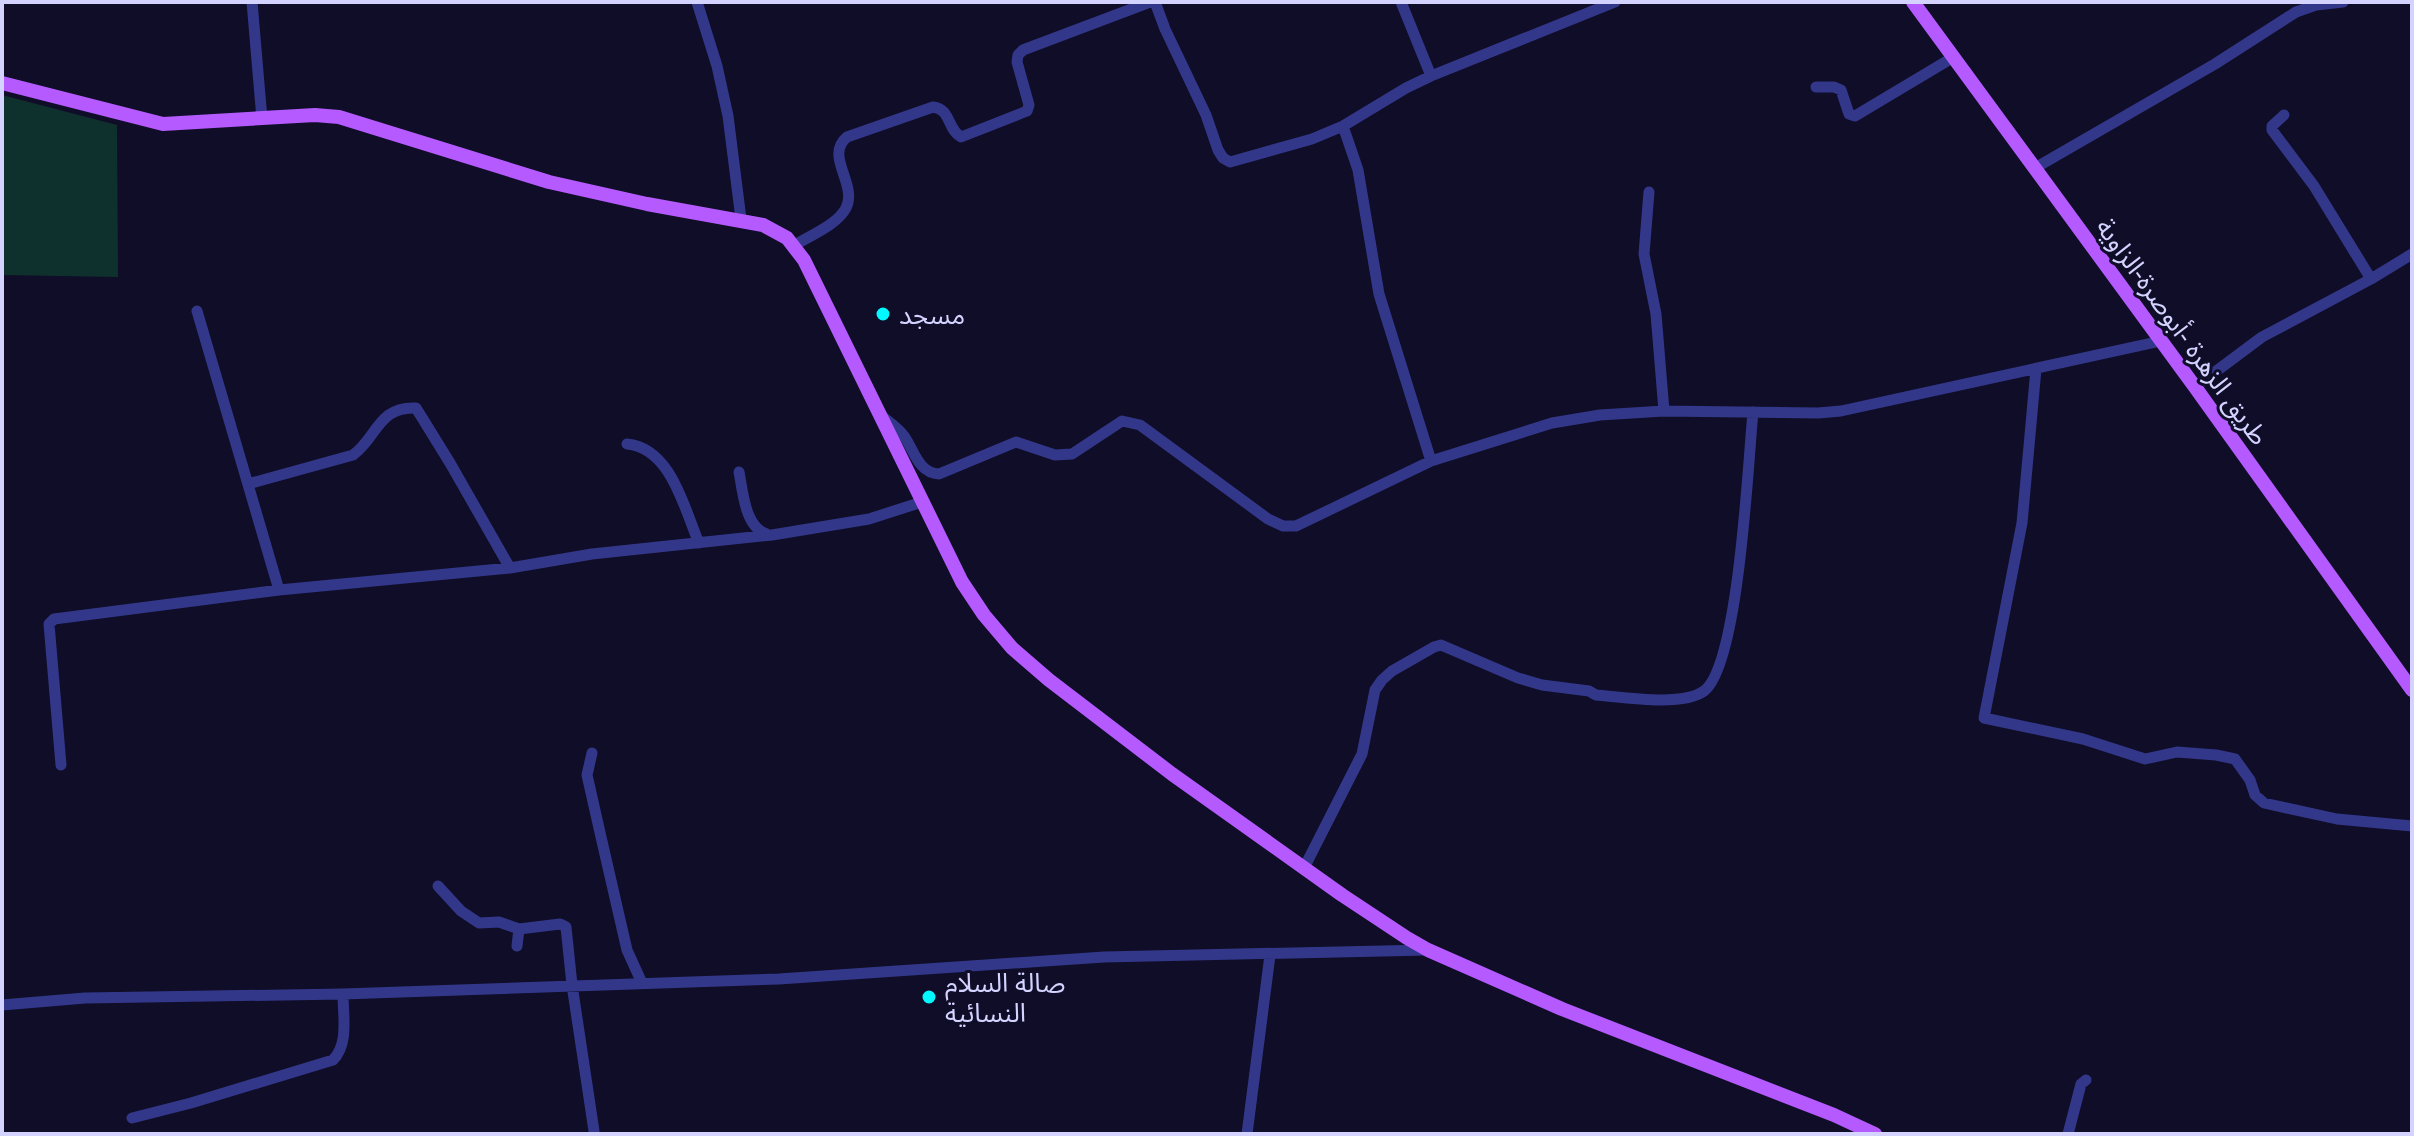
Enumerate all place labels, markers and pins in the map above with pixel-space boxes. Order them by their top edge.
place label: مسجد [899,296,965,332]
marker: مسجد [874,305,892,323]
place label: صالة السلام النسائية [945,964,1065,1030]
marker: صالة السلام النسائية [920,988,938,1006]

